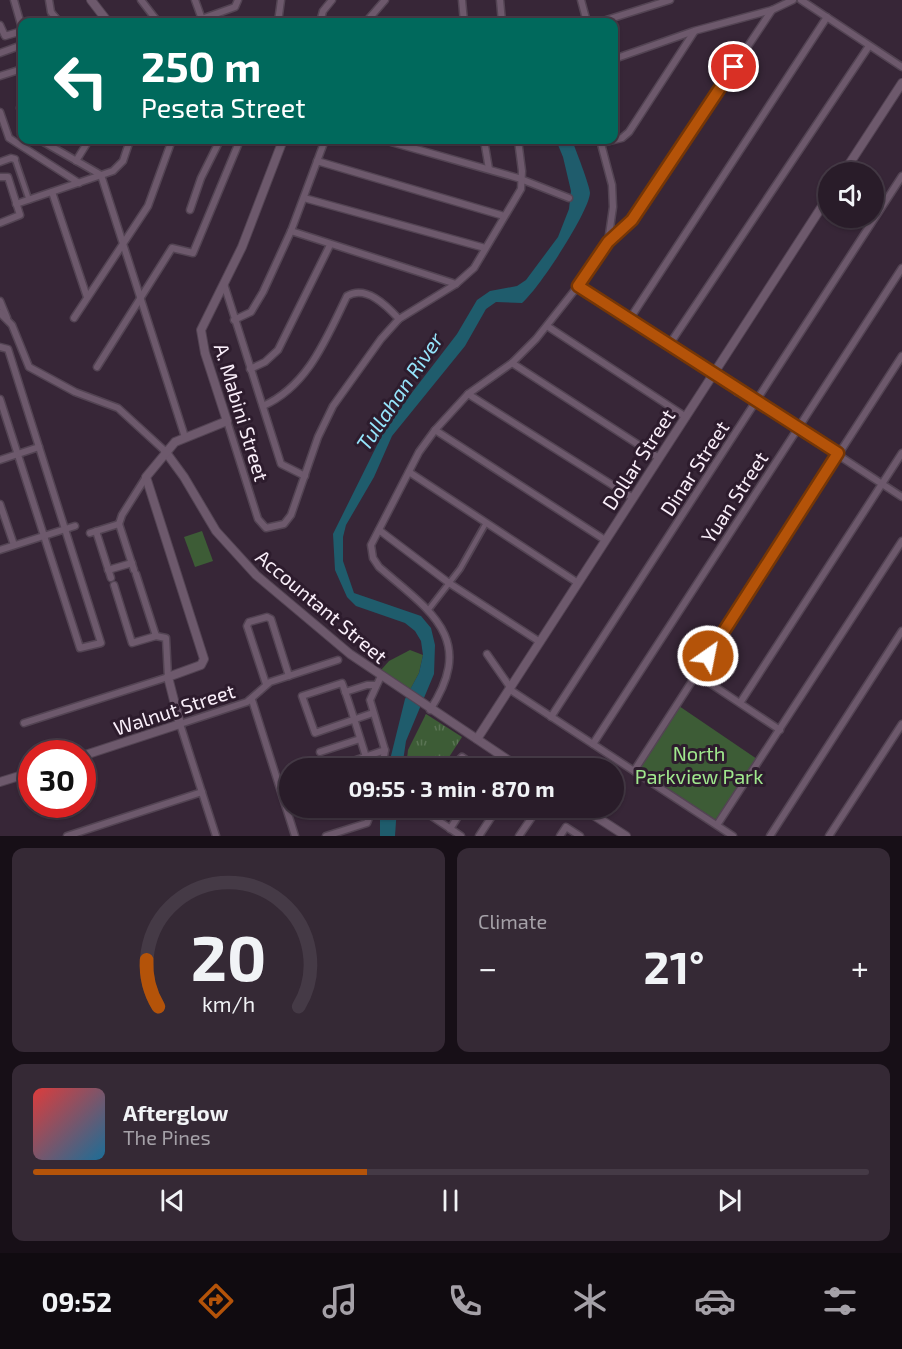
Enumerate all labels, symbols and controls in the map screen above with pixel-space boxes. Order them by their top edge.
text: 250 m [141,40,261,90]
pin [708,41,759,92]
icon: left [42,42,120,120]
icon: arrive [717,50,750,83]
text: Peseta Street [141,91,306,123]
map controls [818,162,884,228]
button: sound [818,162,884,228]
water label: Tullahan River [350,327,448,455]
street label: A. Mabini Street [210,340,274,484]
street label: Dollar Street [597,404,680,514]
street label: Dinar Street [654,416,734,520]
street label: Yuan Street [696,446,773,547]
street label: Accountant Street [251,544,393,668]
position arrow [676,624,740,688]
street label: Walnut Street [110,678,238,740]
speed limit sign: 30 [18,740,96,818]
park label: North Parkview Park [635,741,763,788]
text: 09:55 · 3 min · 870 m [348,775,555,801]
text: Climate [478,909,547,933]
text: 20 [191,919,266,994]
text: 21° [644,939,705,993]
text: − [478,947,497,987]
text: + [851,947,869,987]
text: km/h [202,991,255,1016]
text: Afterglow [123,1099,228,1125]
text: The Pines [123,1125,211,1149]
icon: previous [156,1184,189,1217]
icon: pause [434,1184,467,1217]
icon: next [713,1184,746,1217]
icon: directions [195,1280,237,1322]
icon: music [319,1280,361,1322]
icon: phone [444,1280,486,1322]
icon: climate [569,1280,611,1322]
icon: car [694,1280,736,1322]
icon: filters [819,1280,861,1322]
text: 09:52 [41,1285,112,1317]

